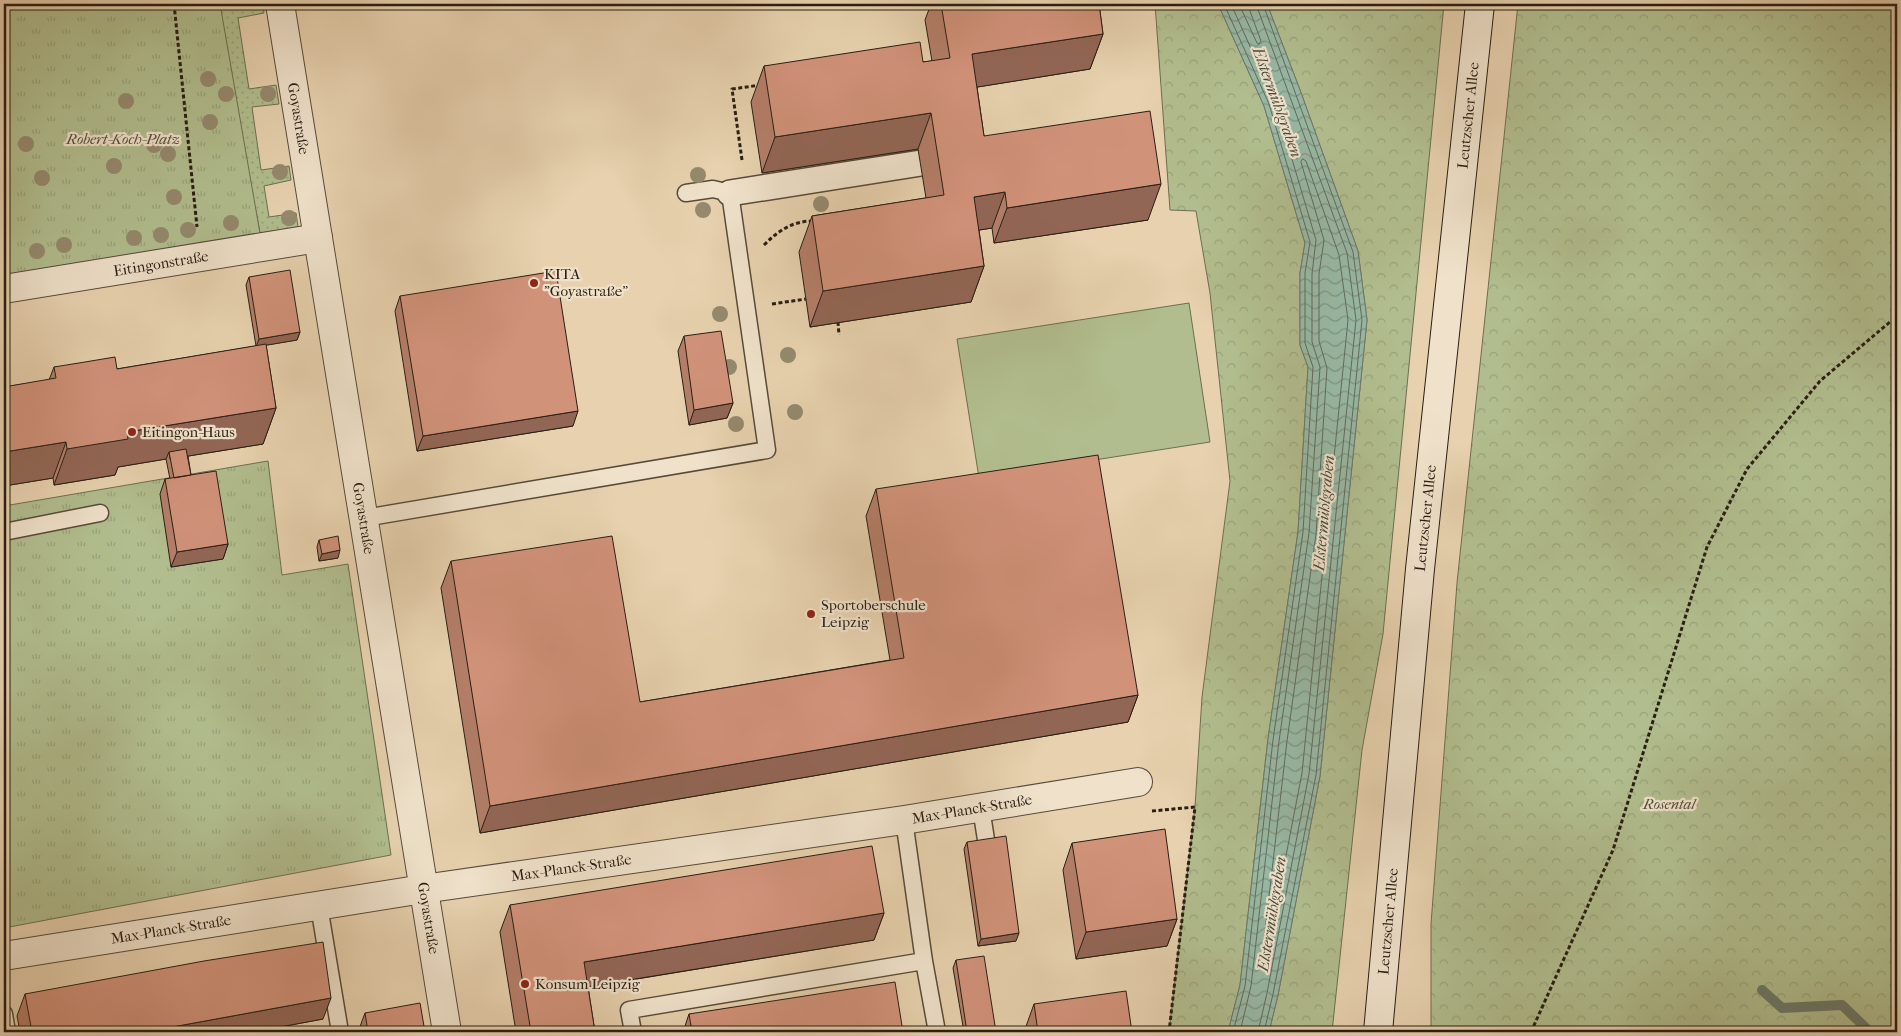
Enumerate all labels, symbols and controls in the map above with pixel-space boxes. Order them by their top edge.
water label: Elstermühlgraben [1248,44,1306,160]
street label: Leutzscher Allee [1454,61,1483,170]
street label: Goyastraße [284,81,313,156]
park label: Robert-Koch-Platz [65,130,180,148]
street label: Eitingonstraße [112,247,210,280]
place label: KITA "Goyastraße" [544,265,628,300]
marker: KITA "Goyastraße" [528,277,540,289]
place label: Eitingon-Haus [142,423,235,441]
marker: Eitingon-Haus [126,426,138,438]
water label: Elstermühlgraben [1309,454,1338,573]
street label: Leutzscher Allee [1411,463,1440,572]
street label: Goyastraße [349,481,378,556]
place label: Sportoberschule Leipzig [821,596,926,631]
marker: Sportoberschule Leipzig [805,608,817,620]
street label: Max-Planck-Straße [910,790,1034,828]
park label: Rosental [1642,795,1697,813]
street label: Max-Planck-Straße [510,850,633,885]
water label: Elstermühlgraben [1253,855,1290,974]
street label: Leutzscher Allee [1374,867,1402,976]
street label: Goyastraße [414,881,443,956]
street label: Max-Planck-Straße [109,911,233,948]
place label: Konsum Leipzig [535,975,641,993]
marker: Konsum Leipzig [519,978,531,990]

